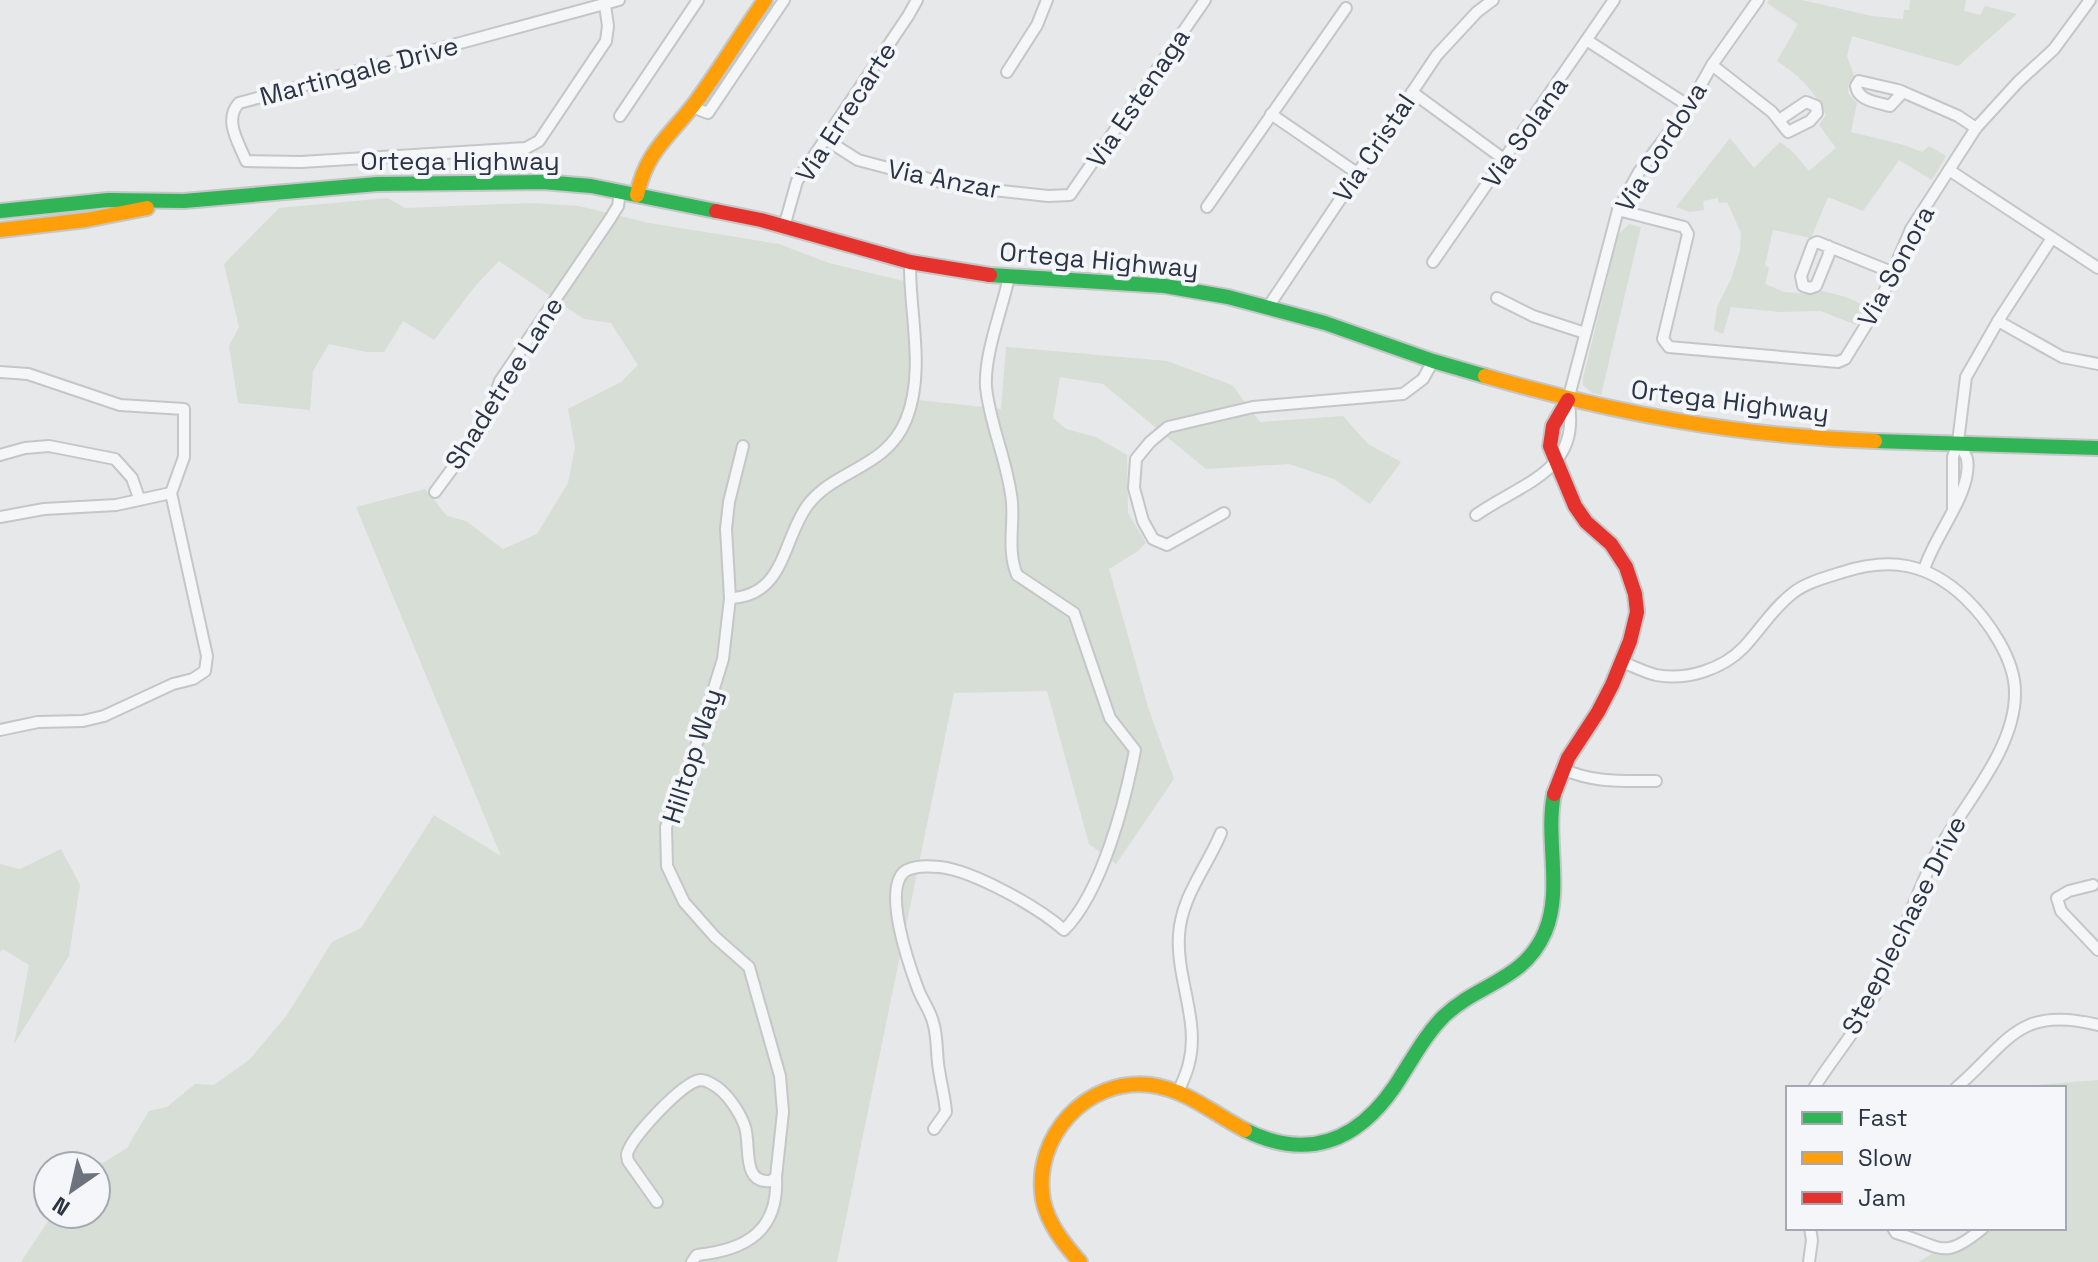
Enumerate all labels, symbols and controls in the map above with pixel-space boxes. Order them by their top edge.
street label: Via Estenaga [1079,22,1197,174]
street label: Martingale Drive [256,28,462,114]
street label: Via Errecarte [788,35,904,189]
street label: Via Solana [1474,70,1576,194]
street label: Via Cordova [1608,76,1714,218]
street label: Via Cristal [1325,87,1423,209]
street label: Ortega Highway [360,144,560,178]
street label: Via Anzar [885,151,1003,207]
street label: Via Sonora [1850,200,1942,332]
street label: Ortega Highway [998,234,1200,286]
street label: Shadetree Lane [437,290,571,476]
street label: Ortega Highway [1629,372,1831,430]
street label: Hilltop Way [654,684,730,828]
street label: Steeplechase Drive [1834,810,1974,1040]
legend [1786,1086,2066,1230]
text: Fast [1858,1102,1908,1133]
text: Slow [1858,1142,1912,1173]
north arrow [32,1150,112,1230]
text: Jam [1858,1182,1906,1213]
text: N [47,1191,75,1222]

